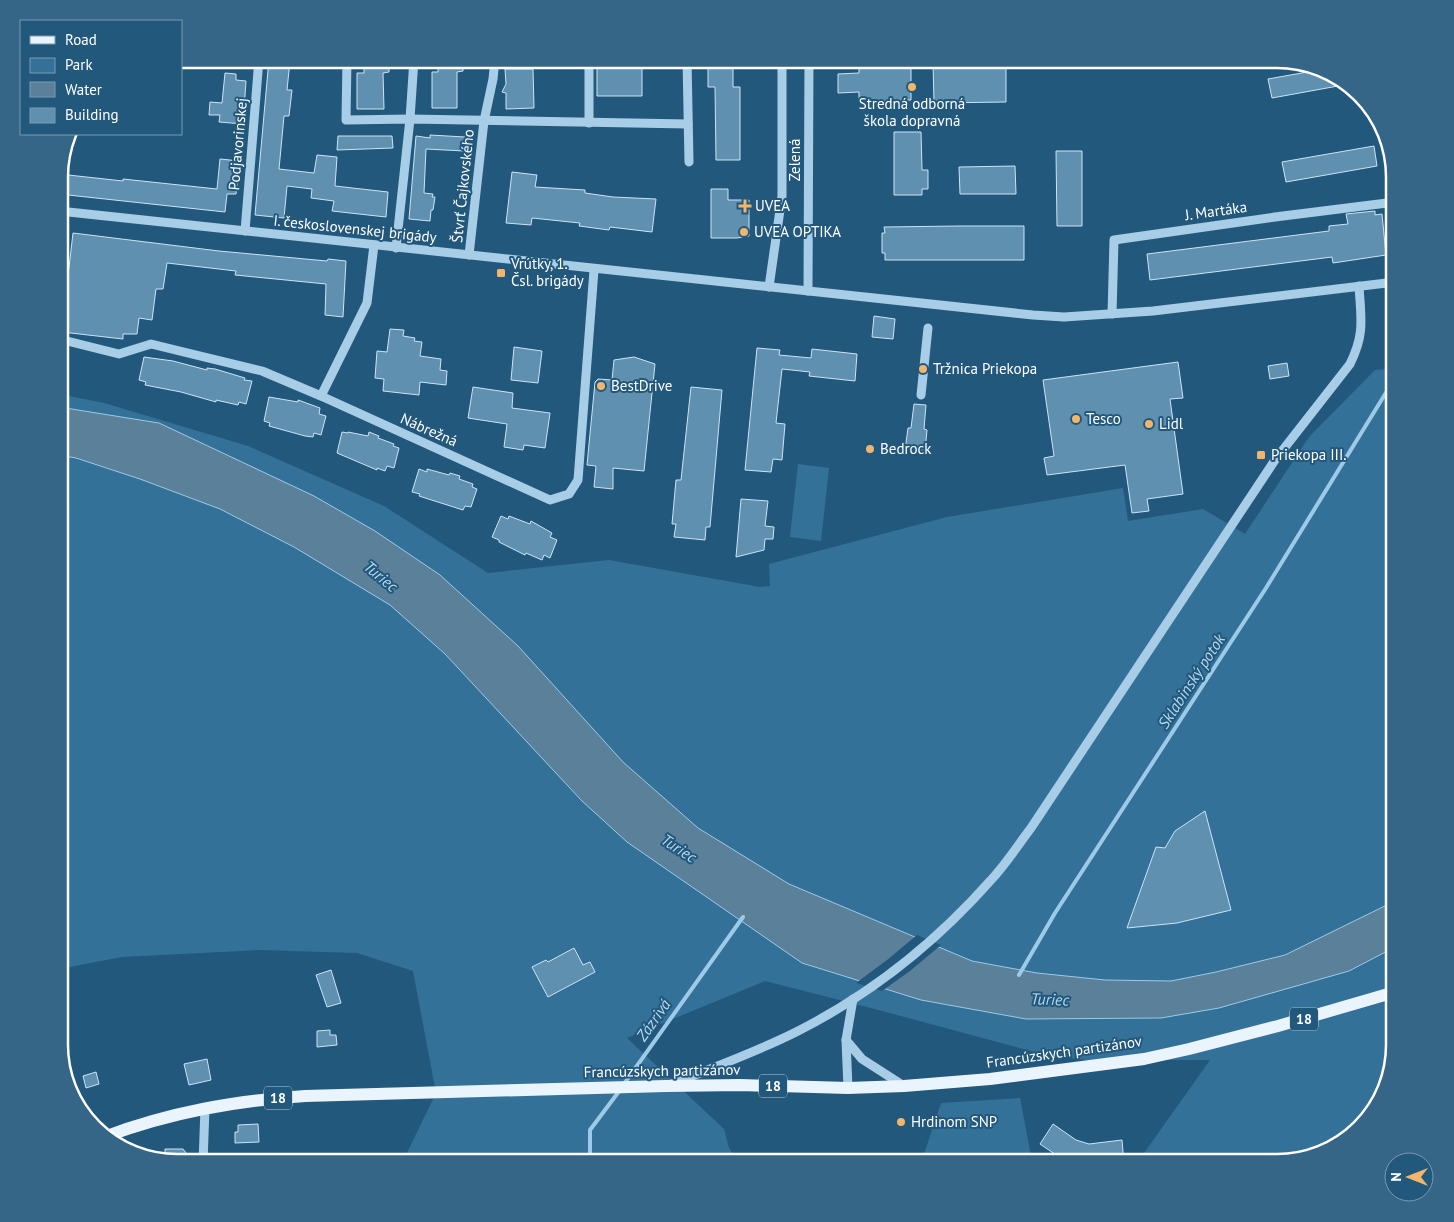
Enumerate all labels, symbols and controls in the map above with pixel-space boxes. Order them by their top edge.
legend [20,20,182,135]
text: Road [65,30,97,49]
text: Park [65,55,93,74]
text: Water [65,80,102,99]
marker: Stredná odborná škola dopravná [906,81,918,93]
place label: Stredná odborná škola dopravná [859,94,965,130]
street label: Podjavorinskej [224,97,251,191]
text: Building [65,105,119,124]
street label: Štvrť Čajkovského [447,128,478,244]
street label: Zelená [785,139,804,181]
place label: UVEA [755,196,790,215]
street label: J. Martáka [1183,197,1248,224]
marker: UVEA [739,200,751,212]
street label: I. československej brigády [273,210,438,247]
place label: UVEA OPTIKA [754,222,841,241]
marker: UVEA OPTIKA [738,226,750,238]
place label: Vrútky, 1. Čsl. brigády [510,254,584,290]
marker: Vrútky, 1. Čsl. brigády [495,267,507,279]
place label: Tržnica Priekopa [933,359,1037,378]
marker: Tržnica Priekopa [917,363,929,375]
place label: BestDrive [611,376,672,395]
marker: BestDrive [595,380,607,392]
street label: Nábrežná [398,409,461,451]
place label: Tesco [1086,409,1121,428]
marker: Tesco [1070,413,1082,425]
place label: Lidl [1159,414,1184,433]
marker: Lidl [1143,418,1155,430]
place label: Bedrock [880,439,932,458]
marker: Bedrock [864,443,876,455]
place label: Priekopa III. [1271,445,1347,464]
marker: Priekopa III. [1255,449,1267,461]
water label: Turiec [360,556,402,596]
water label: Sklabinský potok [1153,629,1229,732]
water label: Turiec [657,829,701,867]
water label: Turiec [1030,988,1070,1010]
water label: Zázrivá [631,995,675,1046]
road number: 18 [1290,1008,1318,1030]
street label: Francúzskych partizánov [985,1031,1144,1072]
street label: Francúzskych partizánov [583,1060,741,1081]
road number: 18 [759,1074,787,1098]
road number: 18 [264,1086,292,1110]
place label: Hrdinom SNP [911,1112,997,1131]
marker: Hrdinom SNP [895,1116,907,1128]
north arrow [1384,1152,1434,1202]
text: N [1387,1172,1405,1182]

